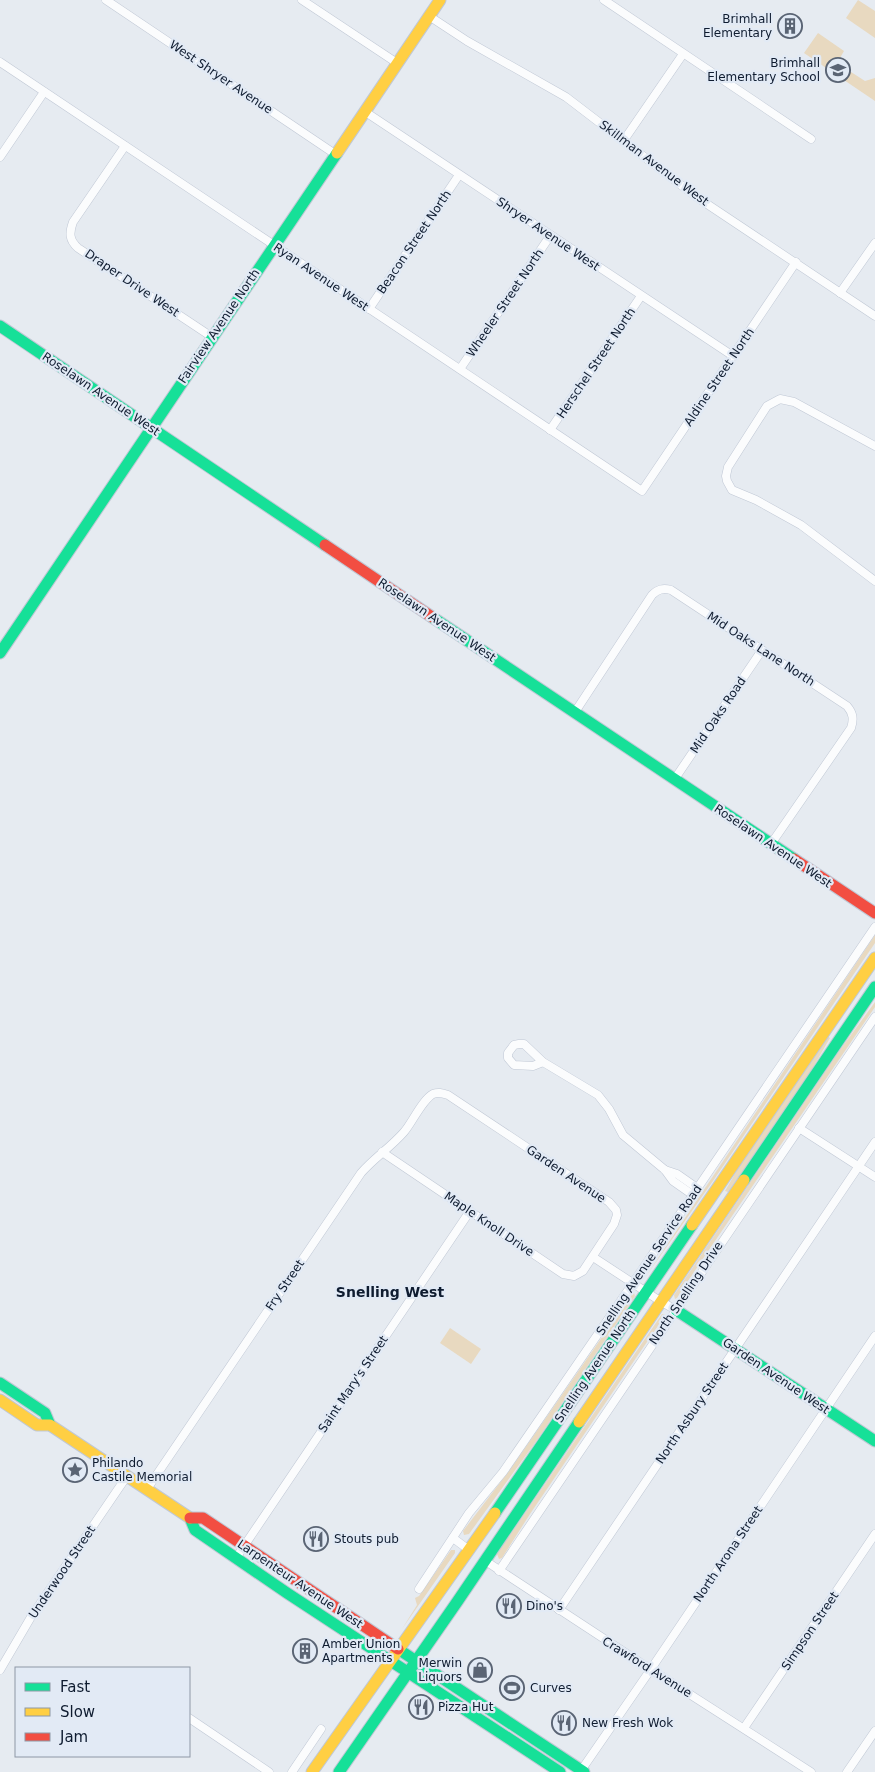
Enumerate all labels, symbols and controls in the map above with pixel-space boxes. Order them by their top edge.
place label: Brimhall Elementary [703,12,772,40]
building icon: Brimhall Elementary [777,13,803,39]
street label: West Shryer Avenue [167,37,275,117]
place label: Brimhall Elementary School [707,56,820,84]
school or university icon: Brimhall Elementary School [825,57,851,83]
street label: Skillman Avenue West [597,117,712,209]
street label: Beacon Street North [374,187,454,297]
street label: Shryer Avenue West [494,194,602,274]
street label: Ryan Avenue West [271,240,371,314]
street label: Draper Drive West [82,246,182,320]
street label: Wheeler Street North [464,246,546,360]
street label: Fairview Avenue North [175,266,263,386]
street label: Herschel Street North [554,305,638,421]
street label: Aldine Street North [681,325,757,429]
street label: Roselawn Avenue West [40,349,163,439]
street label: Roselawn Avenue West [376,575,499,665]
street label: Mid Oaks Lane North [705,609,817,689]
street label: Mid Oaks Road [687,674,749,756]
street label: Roselawn Avenue West [712,801,835,891]
street label: Garden Avenue [524,1142,608,1206]
street label: Snelling Avenue Service Road [593,1182,705,1338]
street label: Maple Knoll Drive [441,1189,537,1259]
street label: North Snelling Drive [646,1239,726,1347]
street label: Fry Street [263,1257,307,1313]
district label: Snelling West [336,1284,444,1300]
street label: Snelling Avenue North [552,1307,638,1425]
street label: Saint Mary's Street [315,1333,391,1435]
street label: Garden Avenue West [720,1335,832,1417]
street label: North Asbury Street [653,1359,731,1466]
place label: Philando Castile Memorial [92,1456,192,1484]
place icon: Philando Castile Memorial [62,1457,88,1483]
street label: North Arona Street [691,1503,766,1605]
street label: Underwood Street [26,1523,98,1621]
restaurant icon: Stouts pub [303,1526,329,1552]
place label: Stouts pub [334,1532,399,1546]
street label: Larpenteur Avenue West [235,1537,365,1631]
street label: Simpson Street [779,1589,842,1673]
restaurant icon: Dino's [496,1593,522,1619]
place label: Dino's [526,1599,563,1613]
street label: Crawford Avenue [600,1634,694,1700]
place label: Amber Union Apartments [322,1637,400,1665]
building icon: Amber Union Apartments [292,1638,318,1664]
place label: Merwin Liquors [418,1656,462,1684]
shop icon: Merwin Liquors [467,1657,493,1683]
legend [15,1667,190,1757]
sports icon: Curves [499,1675,525,1701]
text: Fast [60,1678,90,1696]
place label: Curves [530,1681,572,1695]
restaurant icon: Pizza Hut [408,1694,434,1720]
place label: Pizza Hut [438,1700,494,1714]
text: Slow [60,1703,95,1721]
restaurant icon: New Fresh Wok [551,1710,577,1736]
place label: New Fresh Wok [582,1716,673,1730]
text: Jam [59,1728,88,1746]

